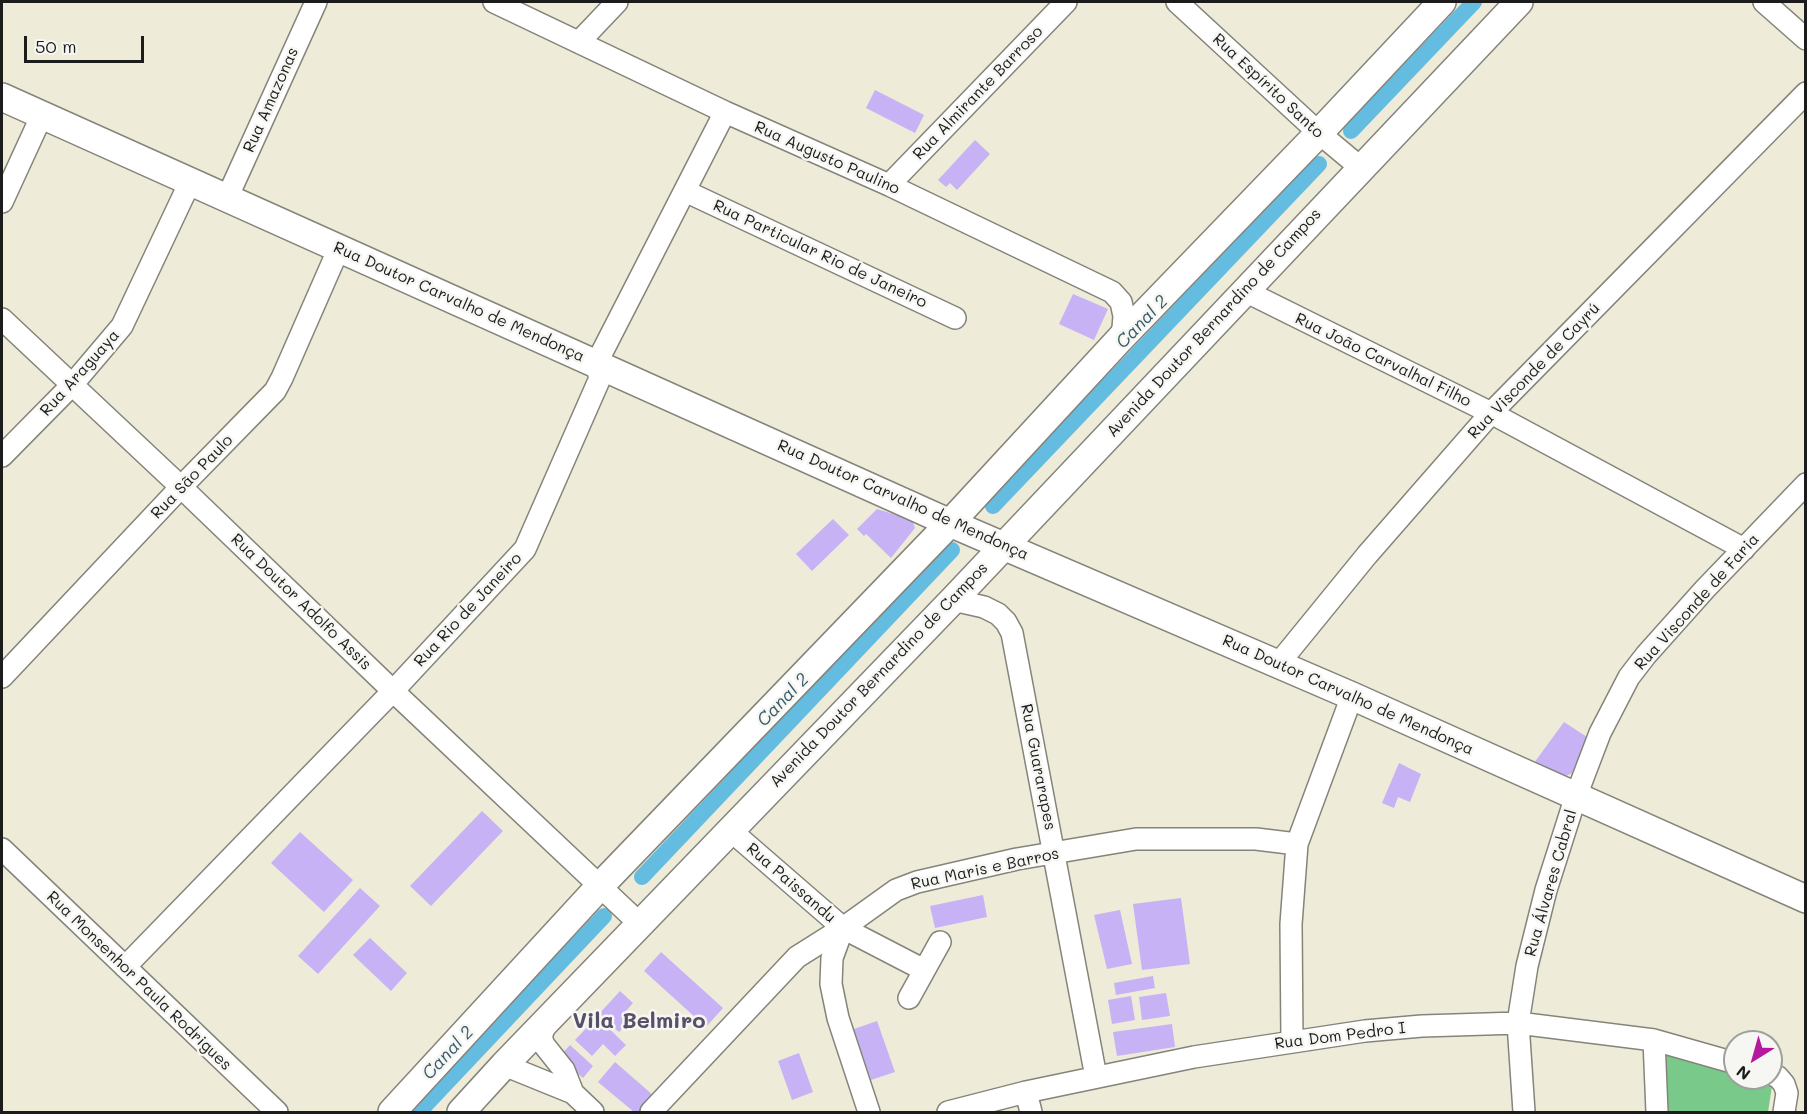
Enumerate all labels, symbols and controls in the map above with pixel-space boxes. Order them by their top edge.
street label: Rua Almirante Barroso [909,22,1047,164]
scale bar [27,24,147,62]
street label: Rua Espírito Santo [1208,30,1328,142]
text: 50 m [35,34,77,58]
street label: Rua Amazonas [239,45,303,155]
street label: Rua Augusto Paulino [751,117,903,199]
street label: Rua Particular Rio de Janeiro [710,196,930,312]
street label: Avenida Doutor Bernardino de Campos [1103,205,1325,441]
street label: Rua Doutor Carvalho de Mendonça [330,238,588,366]
water label: Canal 2 [1111,291,1173,353]
street label: Rua Visconde de Cayrú [1464,299,1604,443]
street label: Rua João Carvalhal Filho [1292,309,1474,411]
street label: Rua Araguaya [36,326,124,420]
street label: Rua São Paulo [147,431,237,523]
street label: Rua Doutor Carvalho de Mendonça [774,436,1032,564]
street label: Rua Doutor Adolfo Assis [227,530,375,674]
street label: Rua Visconde de Faria [1631,530,1763,674]
street label: Rua Rio de Janeiro [410,549,526,671]
street label: Avenida Doutor Bernardino de Campos [766,558,992,792]
street label: Rua Doutor Carvalho de Mendonça [1219,631,1477,759]
water label: Canal 2 [752,669,814,731]
street label: Rua Guararapes [1016,702,1060,832]
street label: Rua Álvares Cabral [1521,807,1581,959]
street label: Rua Paissandu [742,839,840,927]
street label: Rua Maris e Barros [909,844,1061,894]
street label: Rua Monsenhor Paula Rodrigues [43,887,235,1075]
district label: Vila Belmiro [573,1008,705,1034]
street label: Rua Dom Pedro I [1273,1018,1407,1054]
water label: Canal 2 [418,1022,478,1084]
north arrow [1723,1030,1783,1090]
text: N [1732,1061,1754,1085]

